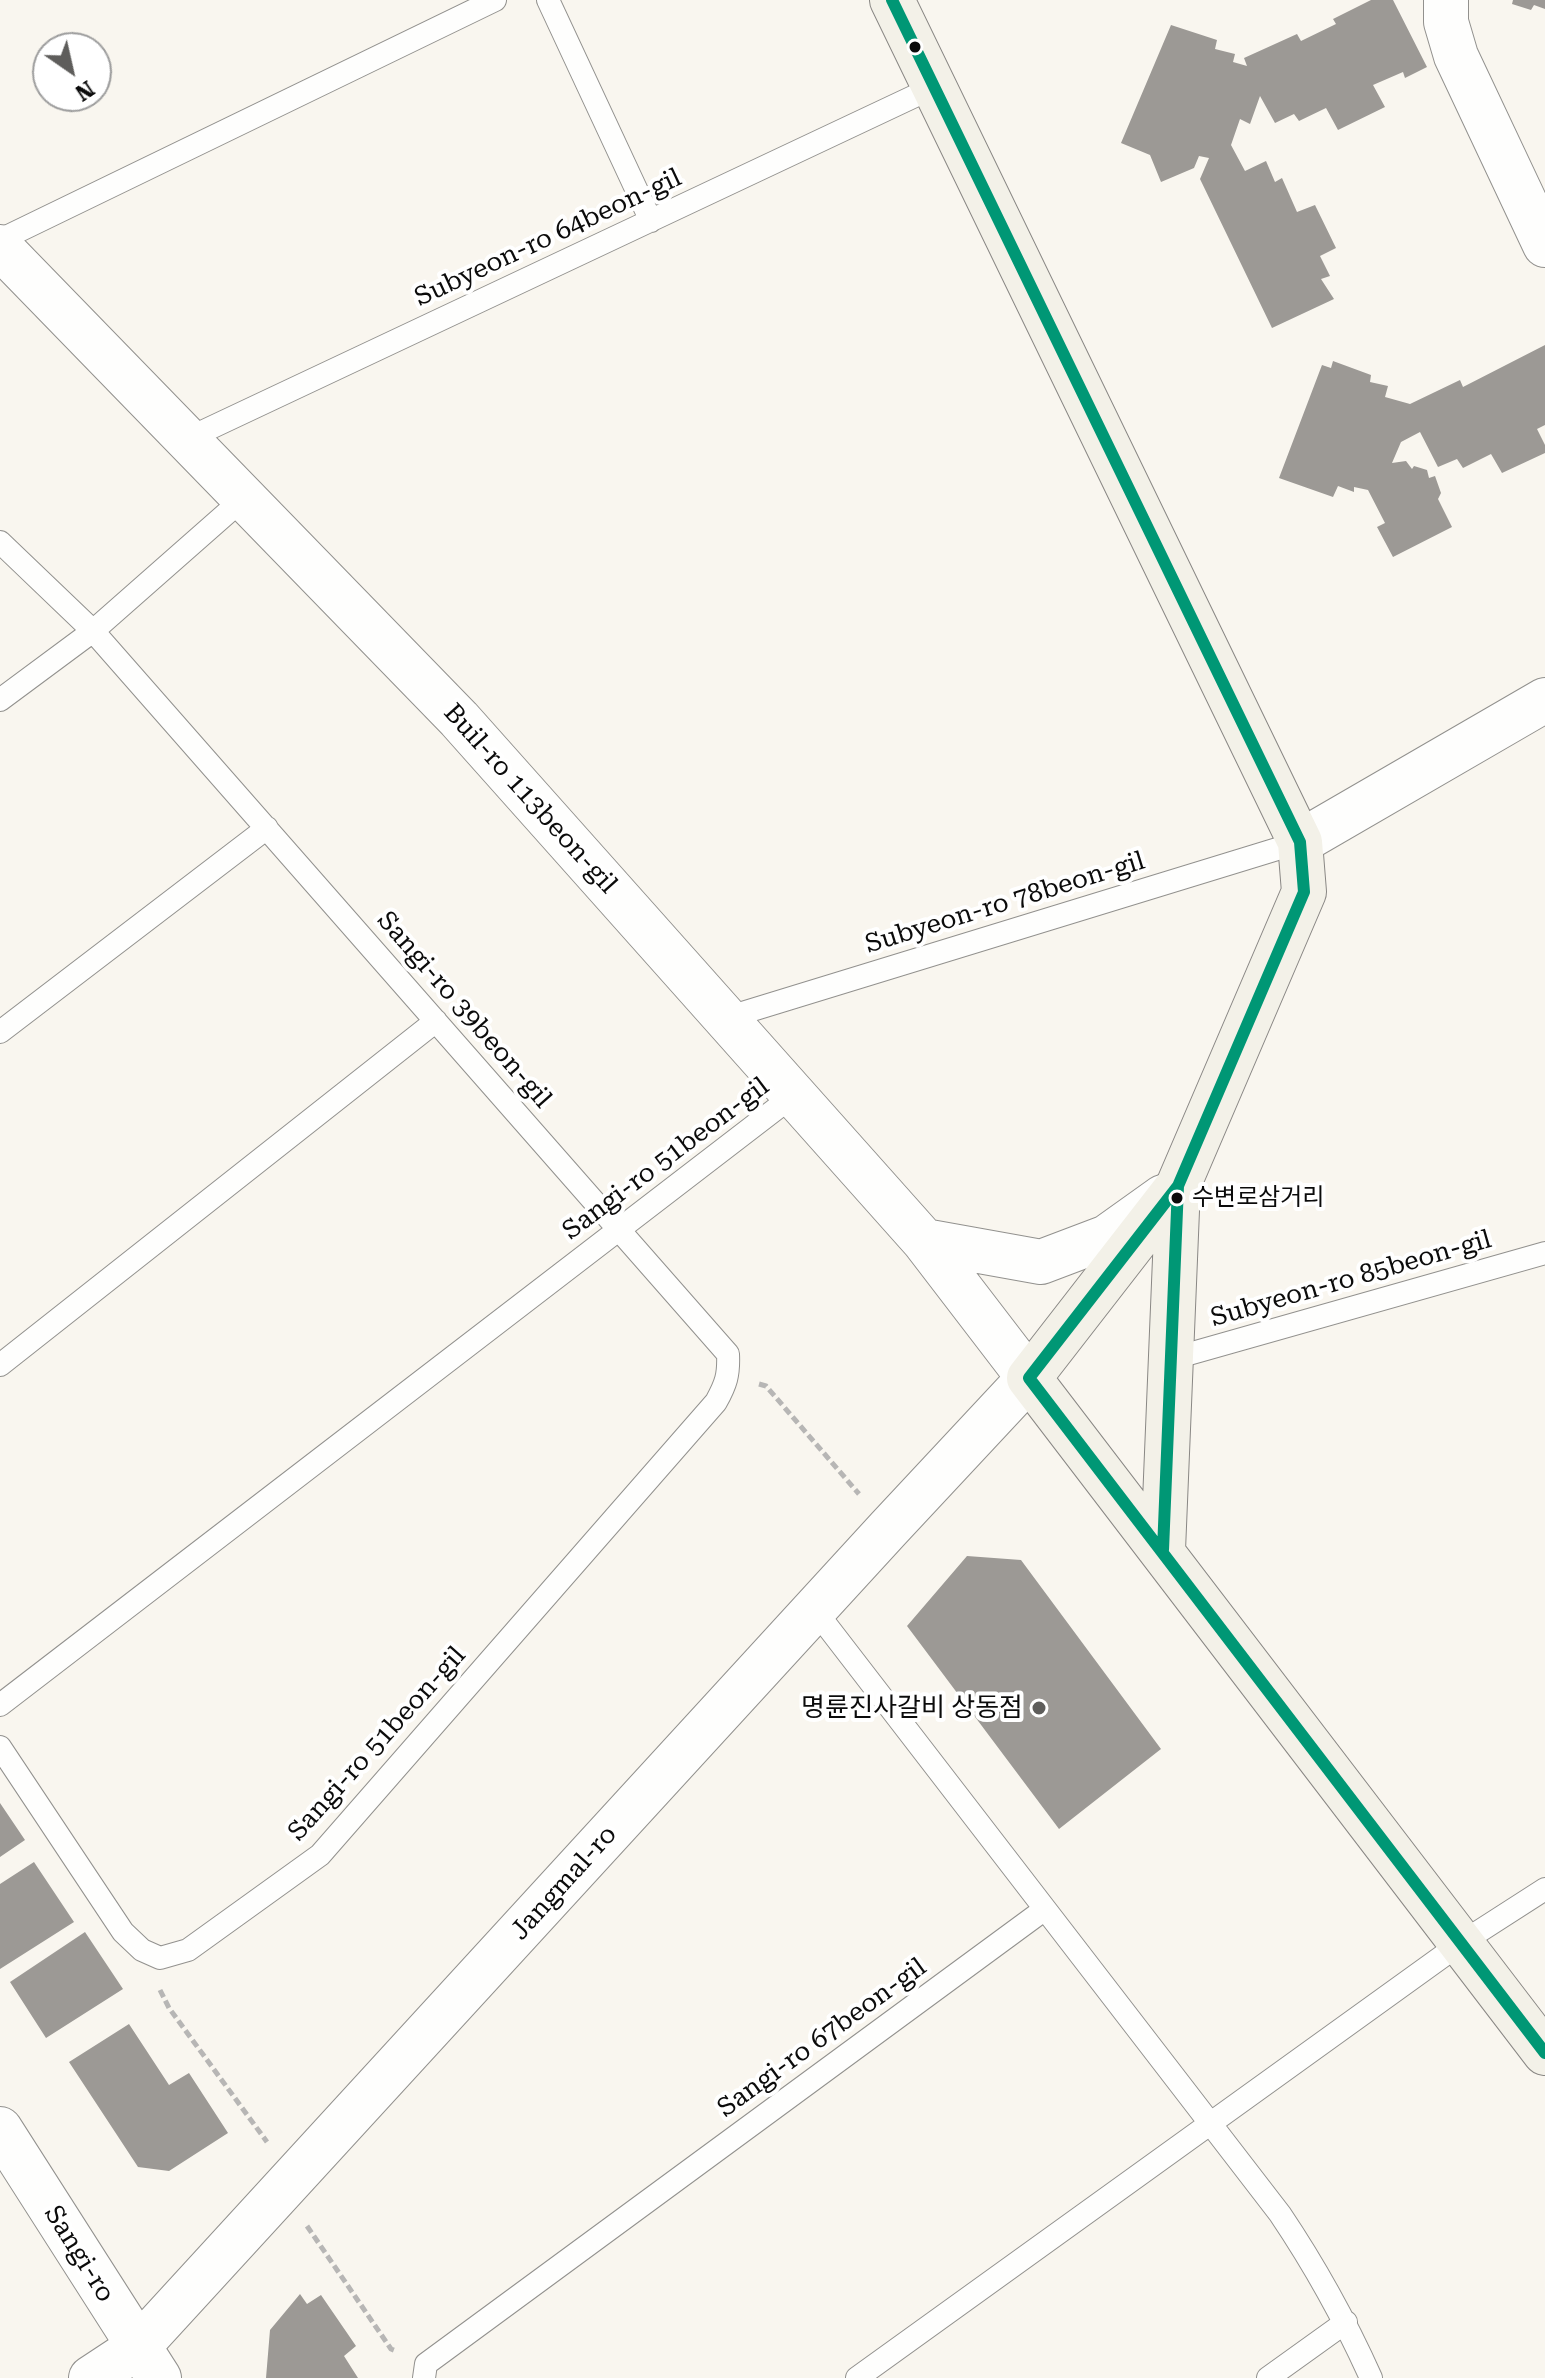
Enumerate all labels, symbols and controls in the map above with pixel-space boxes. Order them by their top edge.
north arrow [32,32,112,112]
unlabelled marker [907,39,923,55]
text: N [71,76,99,106]
street label: Subyeon-ro 64beon-gil [410,162,686,314]
street label: Buil-ro 113beon-gil [437,698,623,900]
street label: Subyeon-ro 78beon-gil [861,846,1149,960]
street label: Sangi-ro 39beon-gil [370,905,558,1115]
street label: Sangi-ro 51beon-gil [557,1071,775,1247]
place label: 수변로삼거리 [1192,1184,1324,1212]
marker: 수변로삼거리 [1169,1190,1185,1206]
street label: Subyeon-ro 85beon-gil [1207,1224,1495,1334]
street label: Sangi-ro 51beon-gil [282,1641,472,1847]
place label: 명륜진사갈비 상동점 [801,1692,1023,1724]
marker: 명륜진사갈비 상동점 [1030,1699,1048,1717]
street label: Jangmal-ro [504,1819,624,1947]
street label: Sangi-ro 67beon-gil [712,1952,932,2124]
street label: Sangi-ro [37,2200,121,2308]

